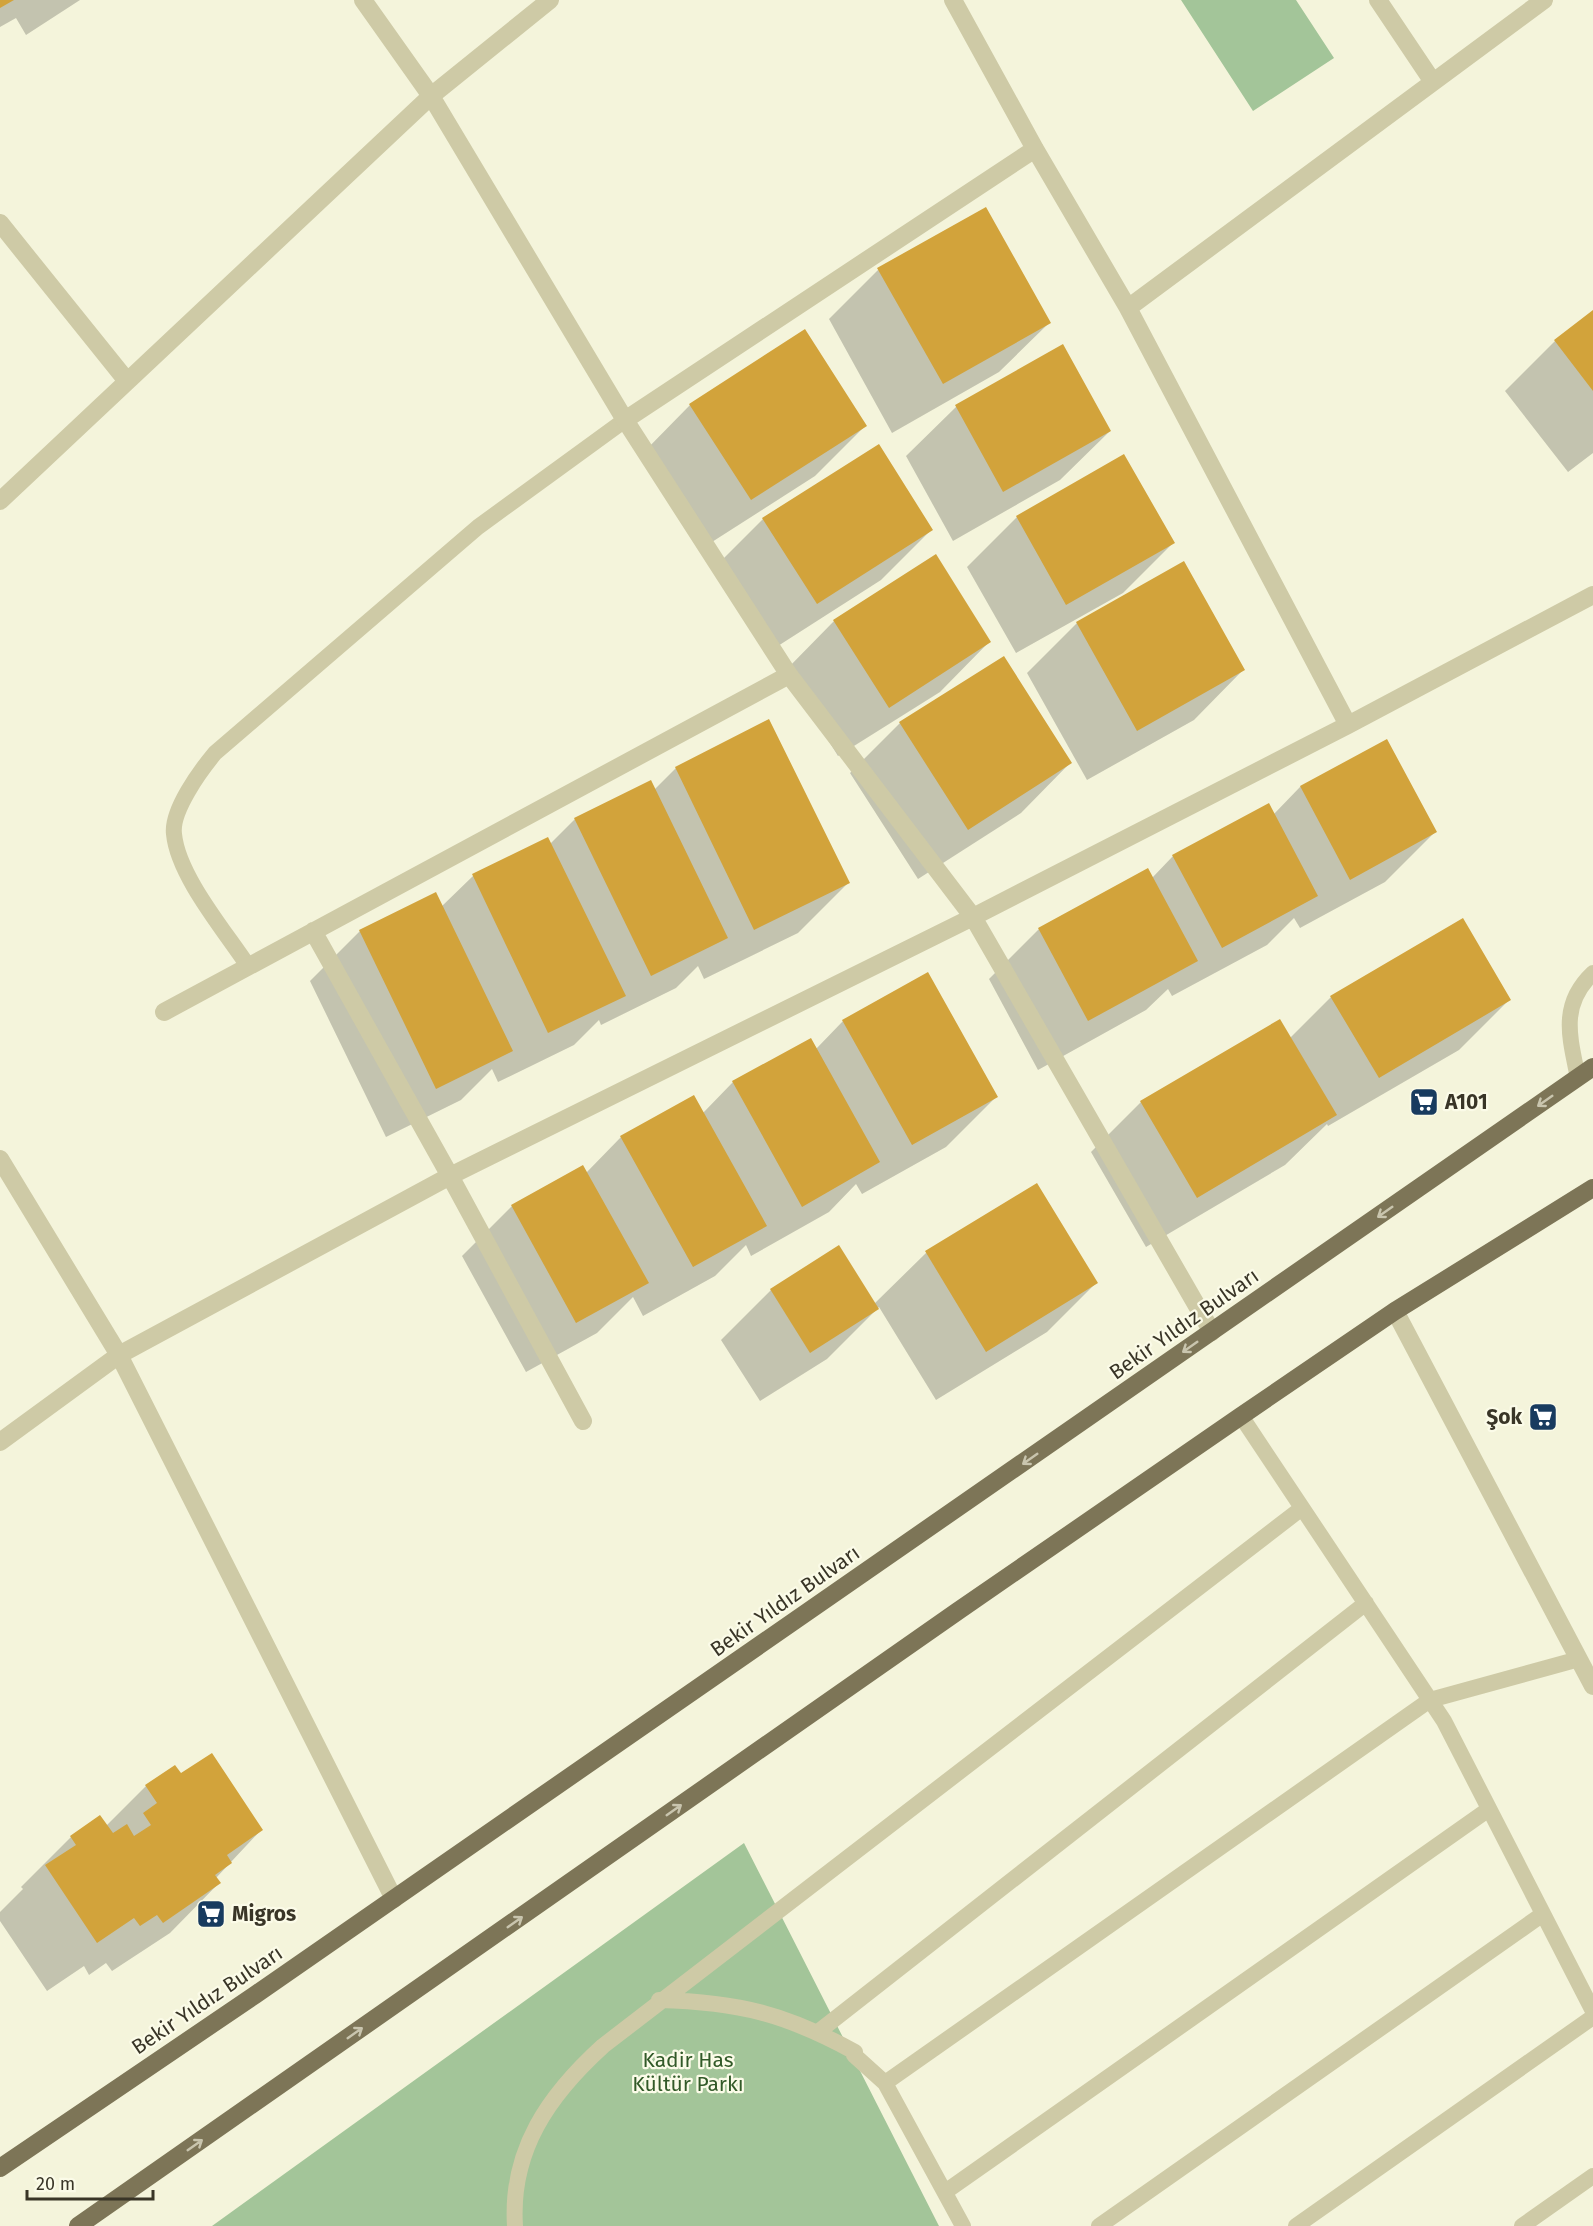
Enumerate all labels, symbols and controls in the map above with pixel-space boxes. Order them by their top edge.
supermarket icon: A101 [1408,1086,1440,1118]
place label: A101 [1444,1089,1488,1115]
one-way arrow [1537,1095,1554,1107]
one-way arrow [1377,1206,1393,1218]
street label: Bekir Yıldız Bulvarı [1104,1263,1264,1385]
one-way arrow [1183,1341,1199,1353]
supermarket icon: Şok [1527,1401,1559,1433]
place label: Şok [1486,1404,1522,1430]
one-way arrow [1022,1453,1039,1465]
street label: Bekir Yıldız Bulvarı [705,1540,865,1662]
one-way arrow [666,1804,682,1816]
supermarket icon: Migros [195,1898,227,1930]
place label: Migros [232,1901,296,1927]
one-way arrow [506,1916,522,1928]
street label: Bekir Yıldız Bulvarı [127,1940,287,2060]
one-way arrow [346,2027,362,2039]
park label: Kadir Has Kültür Parkı [632,2047,744,2097]
one-way arrow [186,2139,202,2151]
scale bar [27,2163,153,2201]
text: 20 m [36,2173,75,2195]

